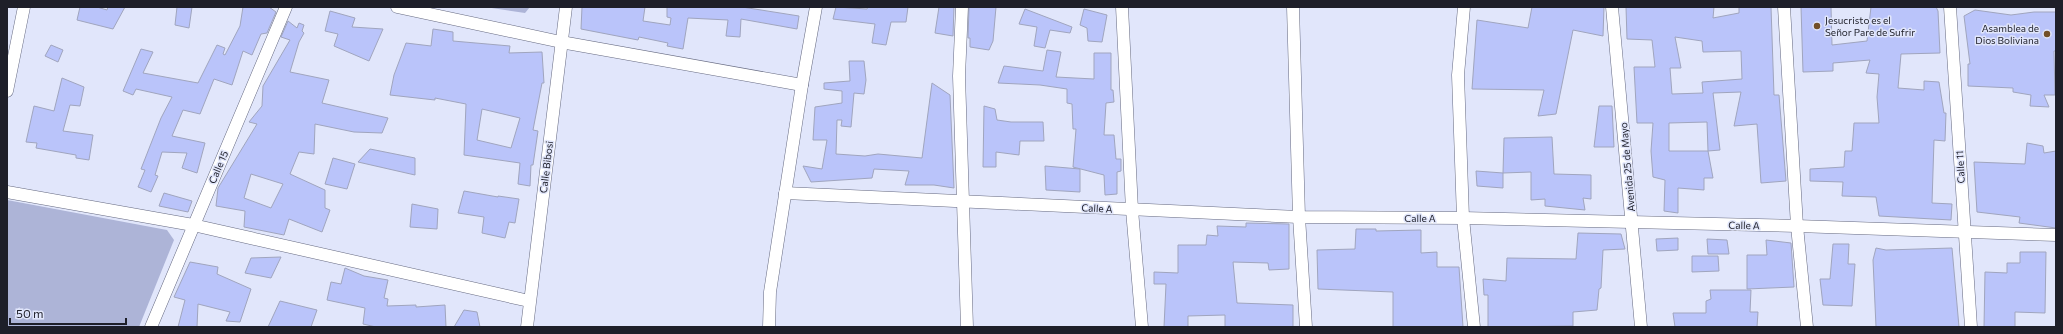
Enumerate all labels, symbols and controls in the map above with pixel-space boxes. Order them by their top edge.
place label: Jesucristo es el Señor Pare de Sufrir [1825,14,1915,38]
marker: Jesucristo es el Señor Pare de Sufrir [1812,21,1822,31]
place label: Asamblea de Dios Boliviana [1975,22,2039,46]
marker: Asamblea de Dios Boliviana [2042,29,2052,39]
street label: Avenida 25 de Mayo [1617,122,1637,212]
street label: Calle Bibosi [537,140,555,194]
street label: Calle 15 [206,149,230,185]
street label: Calle 11 [1953,150,1967,184]
street label: Calle A [1081,201,1113,215]
street label: Calle A [1404,212,1436,224]
street label: Calle A [1728,219,1760,231]
scale bar [10,300,126,326]
text: 50 m [16,306,44,320]

